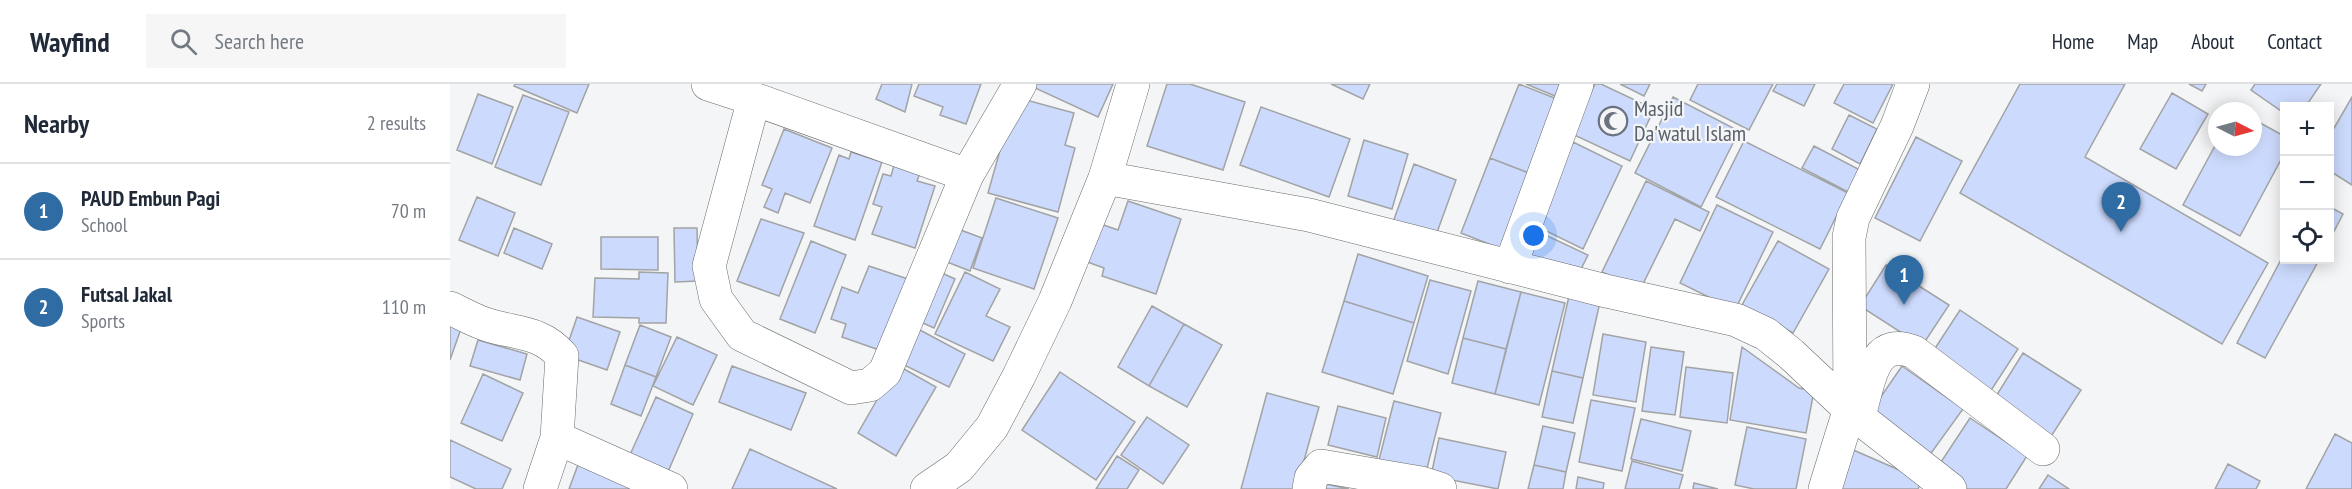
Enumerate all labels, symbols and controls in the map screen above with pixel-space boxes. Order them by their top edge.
search box [146,14,566,68]
text: Wayfind [30,23,110,60]
icon: search [167,25,200,58]
text: Search here [215,27,304,55]
text: Home [2052,28,2094,55]
text: Map [2127,28,2158,55]
text: About [2191,28,2234,55]
text: Contact [2267,28,2322,55]
place label: Masjid Da'watul Islam [1634,94,1746,147]
north arrow [2208,102,2262,156]
map controls [2280,102,2334,264]
button: + [2280,102,2334,156]
mosque icon: Masjid Da'watul Islam [1597,105,1629,137]
text: Nearby [24,107,89,140]
text: 2 results [367,110,426,136]
button: − [2280,156,2334,210]
pin: 2 [2102,182,2140,232]
text: PAUD Embun Pagi [81,184,220,212]
text: 1 [39,198,48,224]
text: 70 m [391,198,426,224]
button: locate [2280,210,2334,264]
text: School [81,212,127,238]
your location [1519,221,1548,250]
pin: 1 [1884,256,1924,305]
text: Futsal Jakal [81,280,172,308]
text: 2 [39,294,48,320]
text: 110 m [382,294,426,320]
text: Sports [81,308,125,334]

